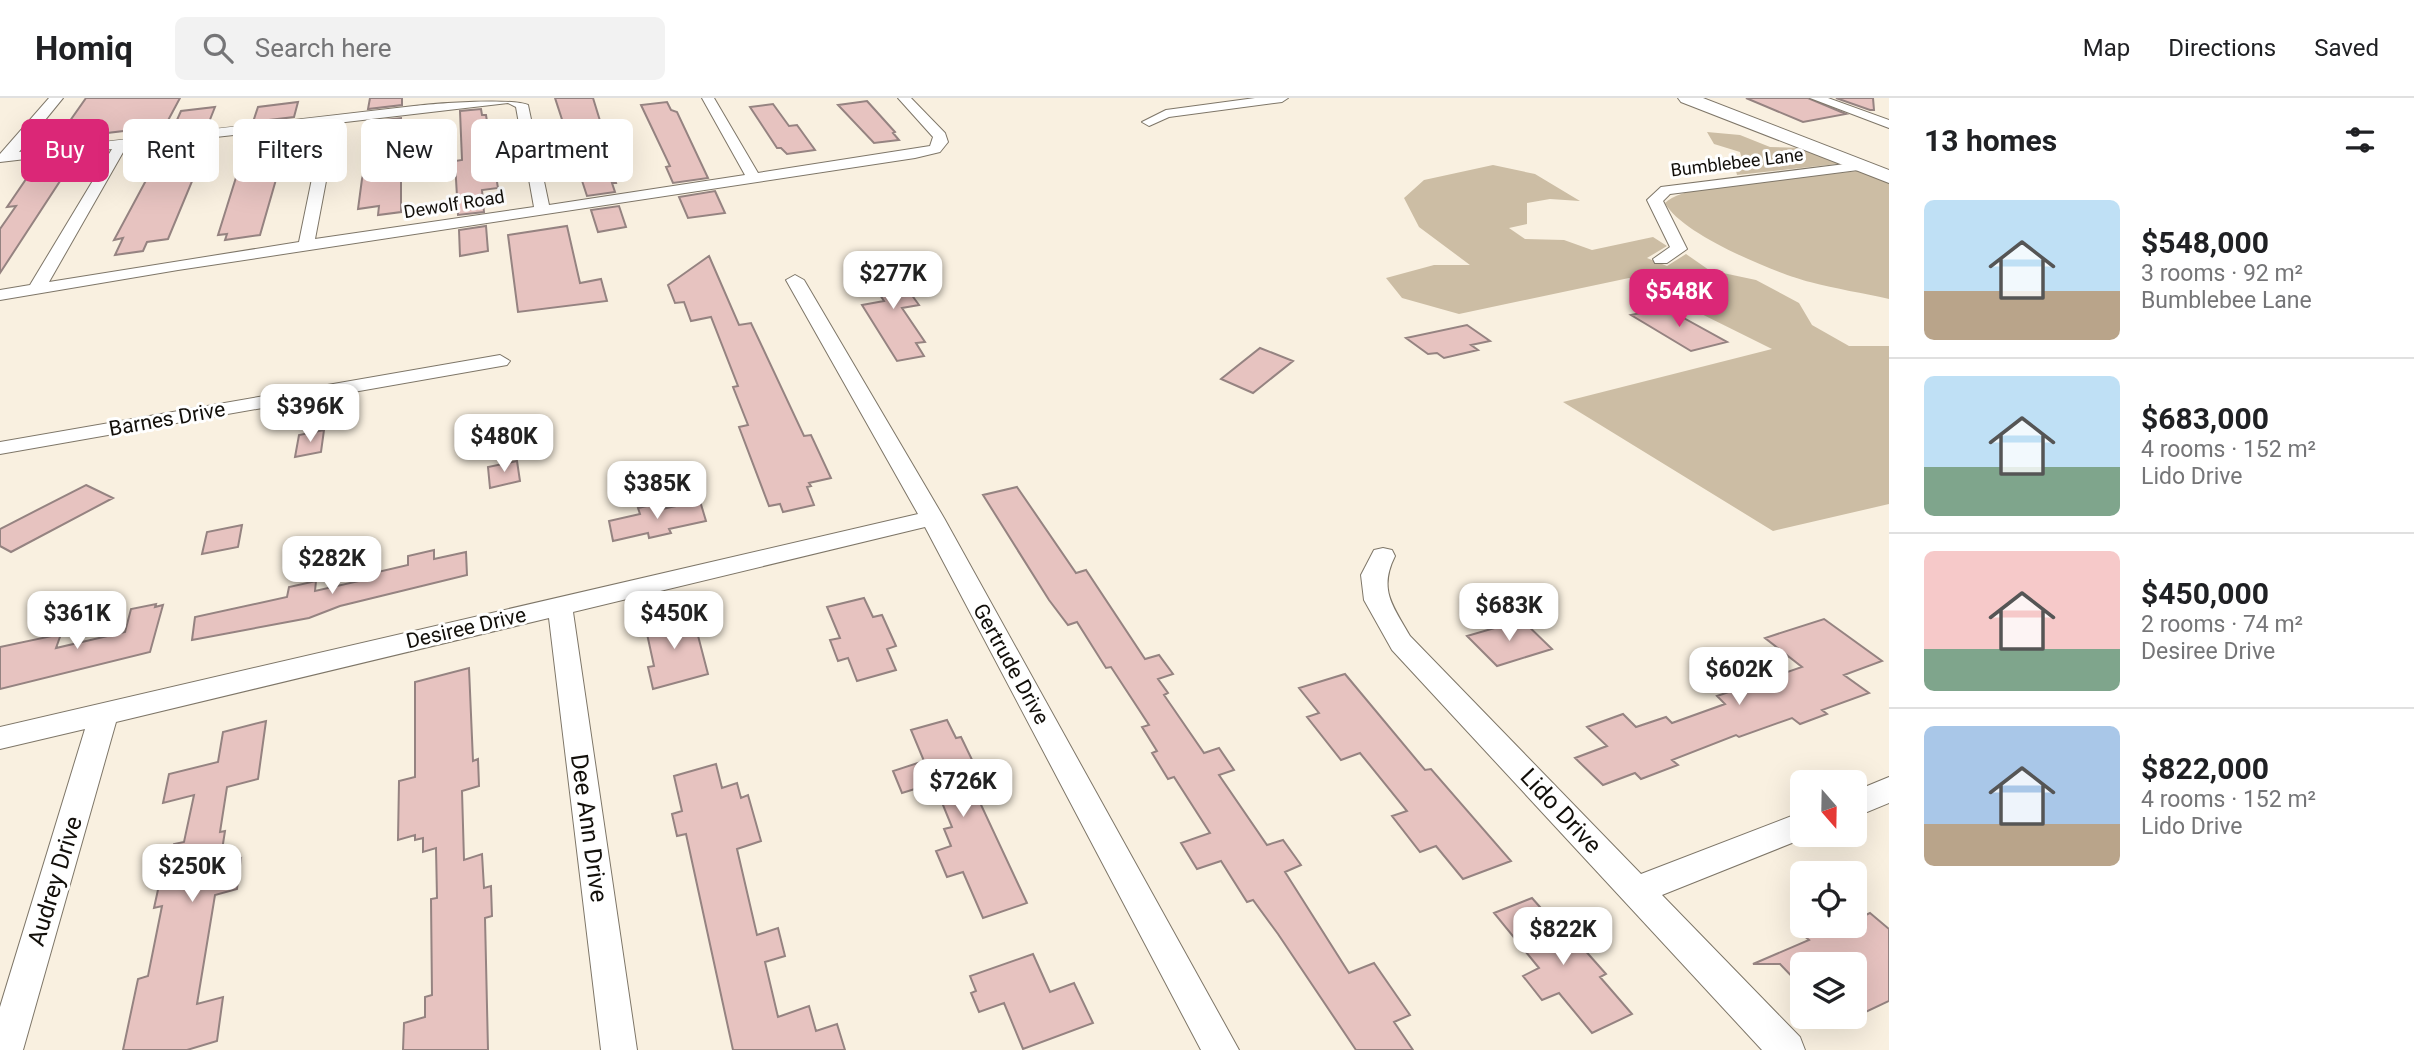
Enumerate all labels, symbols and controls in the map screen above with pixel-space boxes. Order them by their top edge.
search box [175,17,665,80]
text: Homiq [35,29,133,68]
icon: search [199,29,237,67]
text: Search here [255,33,392,63]
text: Map [2083,34,2130,62]
text: Directions [2168,34,2276,62]
text: Saved [2314,34,2379,62]
chip: Buy [21,119,109,182]
chip: Rent [123,119,219,182]
chip: Filters [233,119,347,182]
chip: New [361,119,457,182]
chip: Apartment [471,119,633,182]
icon: filters [2341,121,2379,159]
text: 13 homes [1924,123,2057,158]
street label: Bumblebee Lane [1669,143,1805,181]
street label: Dewolf Road [402,186,506,222]
text: $548,000 [2141,225,2269,260]
icon: home [1980,228,2064,312]
pin: $277K [844,252,942,311]
text: $277K [859,260,927,287]
text: 3 rooms · 92 m² [2141,260,2303,287]
pin: $548K [1630,270,1728,329]
text: $548K [1645,278,1713,305]
text: Bumblebee Lane [2141,287,2312,314]
pin: $396K [261,384,359,444]
text: $396K [276,393,344,420]
street label: Barnes Drive [107,397,227,441]
text: $683,000 [2141,401,2269,436]
icon: home [1980,404,2064,488]
pin: $480K [455,414,553,474]
text: $480K [470,423,538,450]
text: 4 rooms · 152 m² [2141,436,2316,463]
pin: $385K [608,462,706,521]
text: Lido Drive [2141,463,2242,490]
text: $385K [623,470,691,497]
pin: $282K [283,536,381,596]
text: $282K [298,545,366,572]
text: $450,000 [2141,576,2269,611]
icon: home [1980,579,2064,663]
pin: $683K [1460,584,1558,643]
pin: $361K [28,592,126,651]
pin: $450K [625,592,723,651]
text: $683K [1475,592,1543,619]
text: $361K [43,600,111,627]
text: $450K [640,600,708,627]
street label: Gertrude Drive [968,600,1054,728]
street label: Desiree Drive [404,603,528,653]
text: 2 rooms · 74 m² [2141,611,2303,638]
text: Desiree Drive [2141,638,2275,665]
pin: $602K [1690,648,1788,707]
text: $602K [1705,656,1773,683]
text: $822,000 [2141,751,2269,786]
street label: Dee Ann Drive [565,752,613,904]
icon: home [1980,754,2064,838]
pin: $726K [914,760,1012,819]
street label: Lido Drive [1515,763,1607,859]
text: $726K [929,768,997,795]
north arrow [1790,770,1867,847]
map controls [1790,770,1867,1029]
text: 4 rooms · 152 m² [2141,786,2316,813]
street label: Audrey Drive [22,813,88,949]
text: Lido Drive [2141,813,2242,840]
pin: $250K [143,844,241,904]
text: $250K [158,853,226,880]
button: locate [1790,861,1867,938]
pin: $822K [1514,908,1612,967]
text: $822K [1529,916,1597,943]
button: layers [1790,952,1867,1029]

